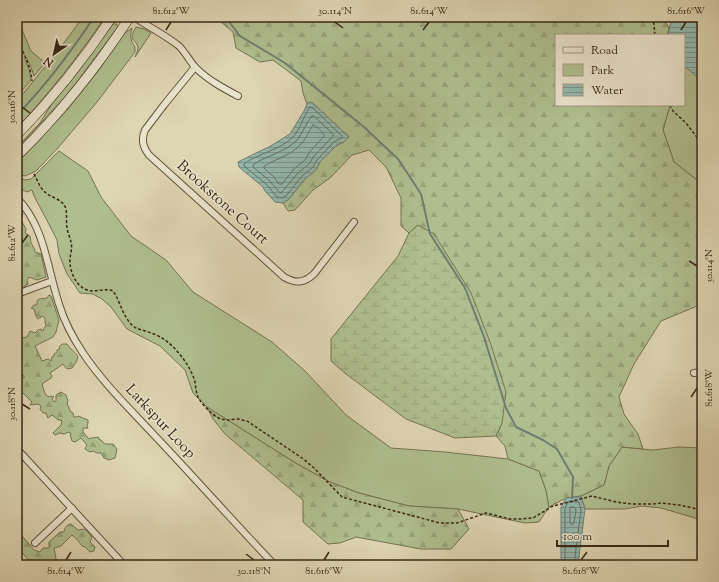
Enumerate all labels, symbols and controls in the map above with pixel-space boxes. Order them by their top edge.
text: 81.612°W [152,4,190,19]
text: 30.114°N [318,4,352,19]
text: 81.614°W [410,4,448,19]
text: 81.616°W [667,4,705,19]
north arrow [34,34,74,74]
legend [555,34,685,106]
text: Road [591,42,618,60]
text: N [41,52,58,71]
text: Park [591,62,614,80]
text: Water [591,82,624,100]
text: 30.116°N [5,90,20,124]
street label: Brookstone Court [172,156,272,250]
text: 81.612°W [5,224,20,262]
text: 30.114°N [702,249,717,283]
text: 81.618°W [702,369,717,407]
street label: Larkspur Loop [120,380,200,464]
text: 30.118°N [5,387,20,421]
scale bar [557,522,668,548]
text: 100 m [563,528,592,546]
text: 81.614°W [47,564,85,579]
text: 30.118°N [237,564,271,579]
text: 81.616°W [305,564,343,579]
text: 81.618°W [562,564,600,579]

